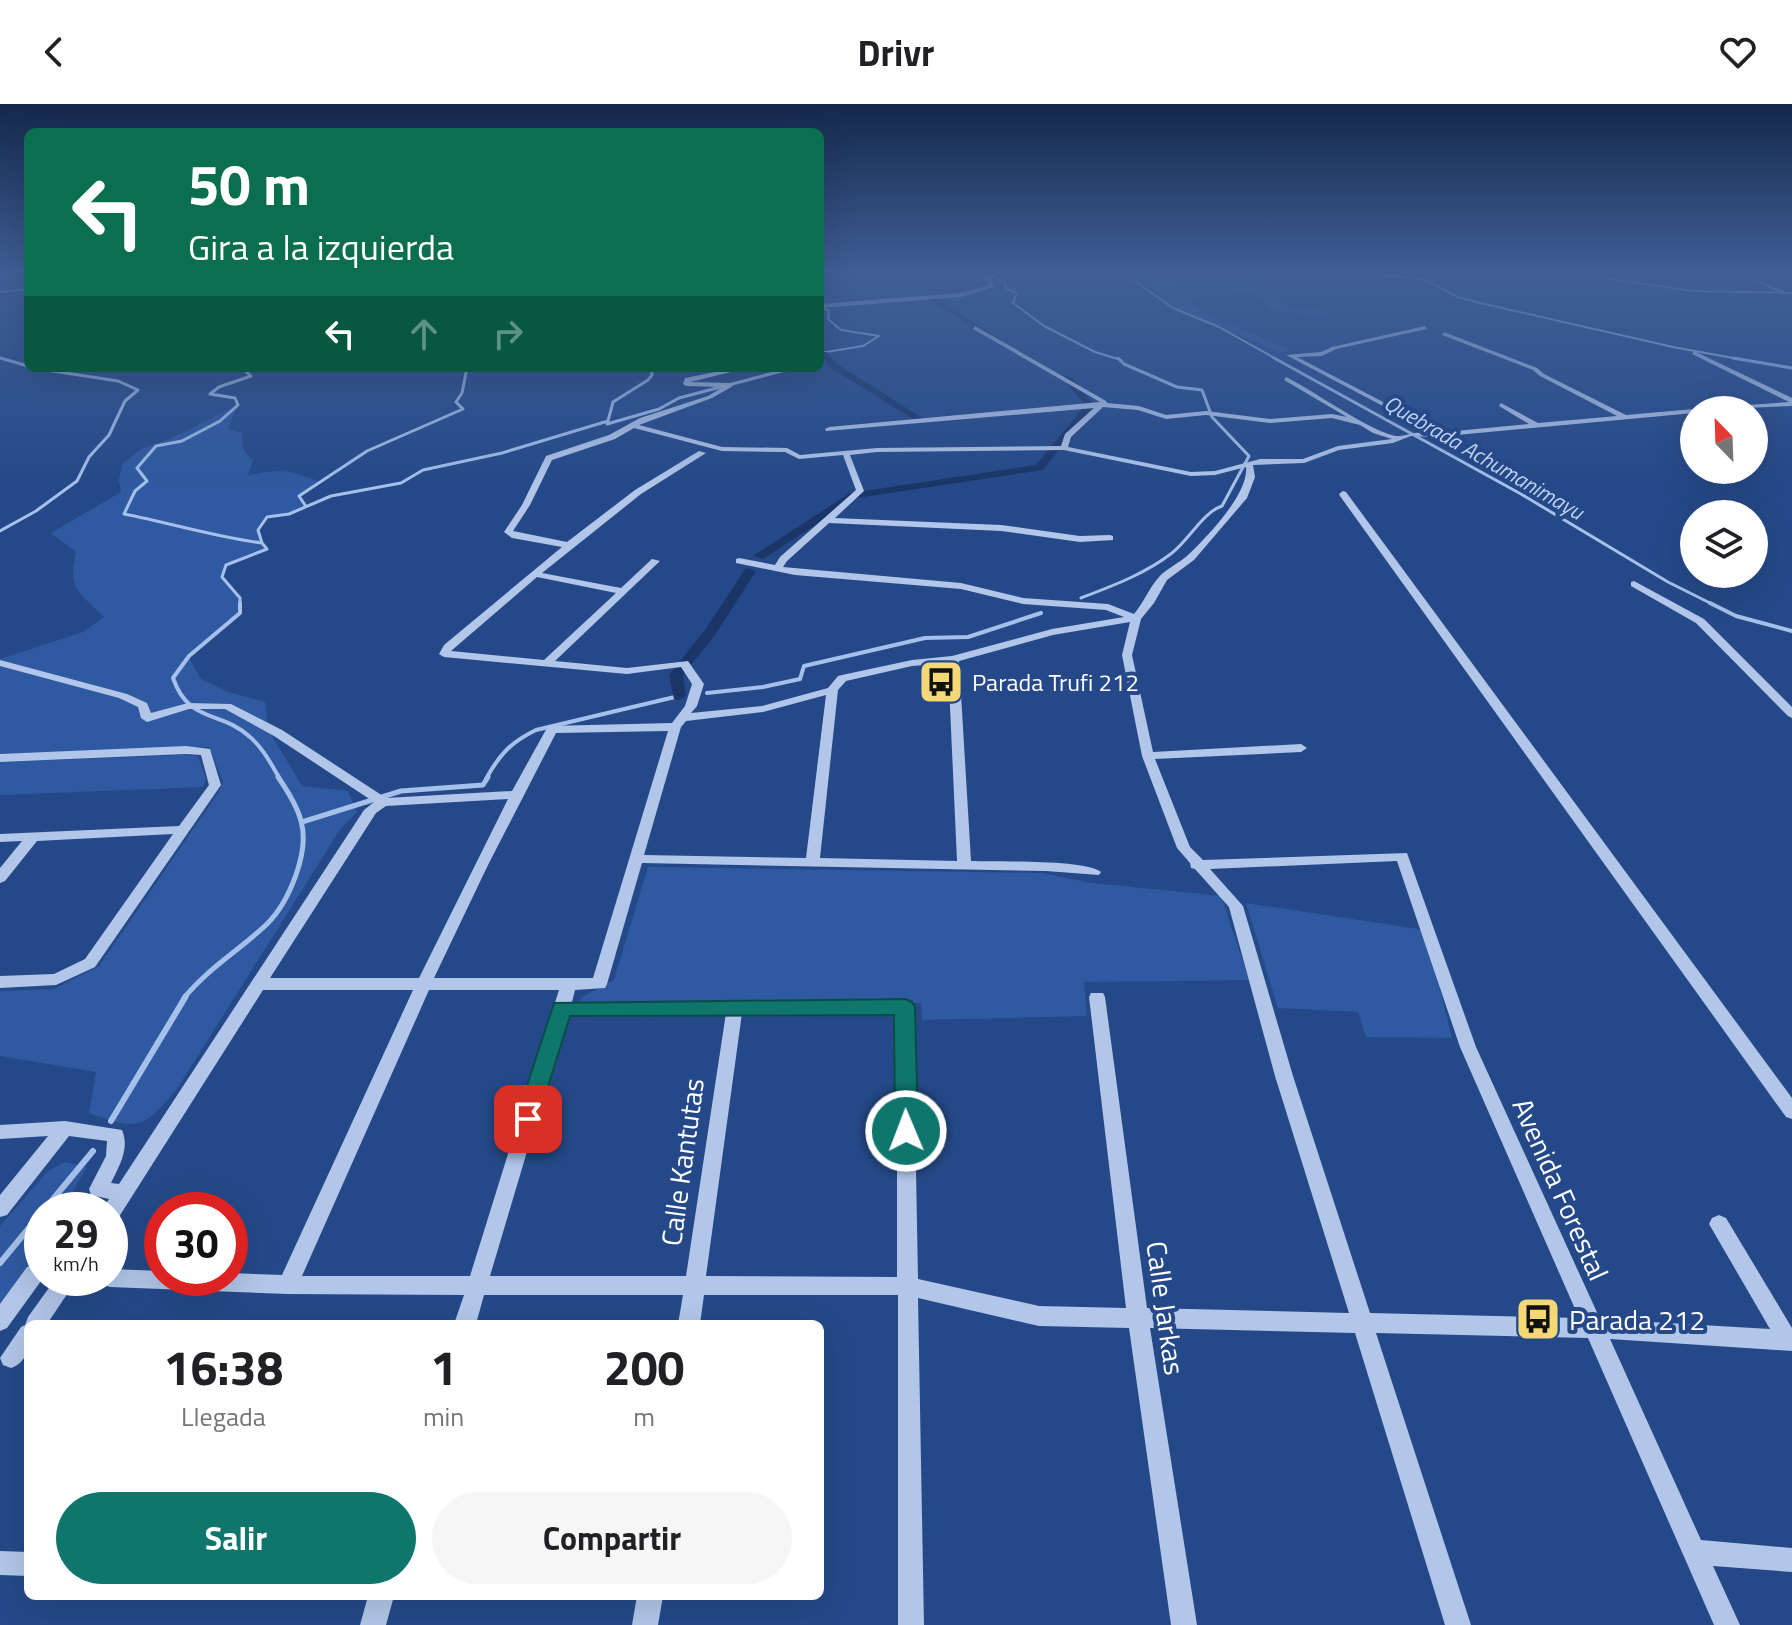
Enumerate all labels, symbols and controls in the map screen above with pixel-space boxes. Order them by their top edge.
text: Drivr [858,25,934,80]
icon: back [32,30,76,74]
icon: heart [1716,30,1760,74]
text: 50 m [188,142,310,227]
icon: left [56,160,160,264]
text: Gira a la izquierda [188,219,454,274]
icon: left [318,312,362,356]
icon: ahead [402,312,446,356]
icon: right [486,312,530,356]
water label: Quebrada Achumanimayu [1378,386,1592,529]
north arrow [1680,396,1768,484]
map controls [1680,396,1768,588]
button: layers [1680,500,1768,588]
bus stop icon: Parada Trufi 212 [917,658,965,706]
place label: Parada Trufi 212 [972,664,1139,700]
street label: Calle Kantutas [649,1075,715,1249]
pin [494,1085,562,1153]
position arrow [864,1089,948,1173]
street label: Avenida Forestal [1502,1091,1620,1287]
icon: arrive [506,1097,550,1141]
speed limit sign: 30 [144,1192,248,1296]
text: 29 [54,1203,98,1264]
street label: Calle Jarkas [1135,1238,1197,1378]
text: km/h [53,1248,99,1279]
bus stop icon: Parada 212 [1514,1295,1562,1343]
place label: Parada 212 [1569,1298,1705,1341]
text: 16:38 [164,1331,283,1404]
text: 1 [430,1331,457,1404]
text: 200 [604,1331,684,1404]
text: Llegada [181,1397,266,1436]
text: min [423,1397,464,1436]
text: m [633,1397,655,1436]
button: Salir [56,1492,416,1584]
button: Compartir [432,1492,792,1584]

